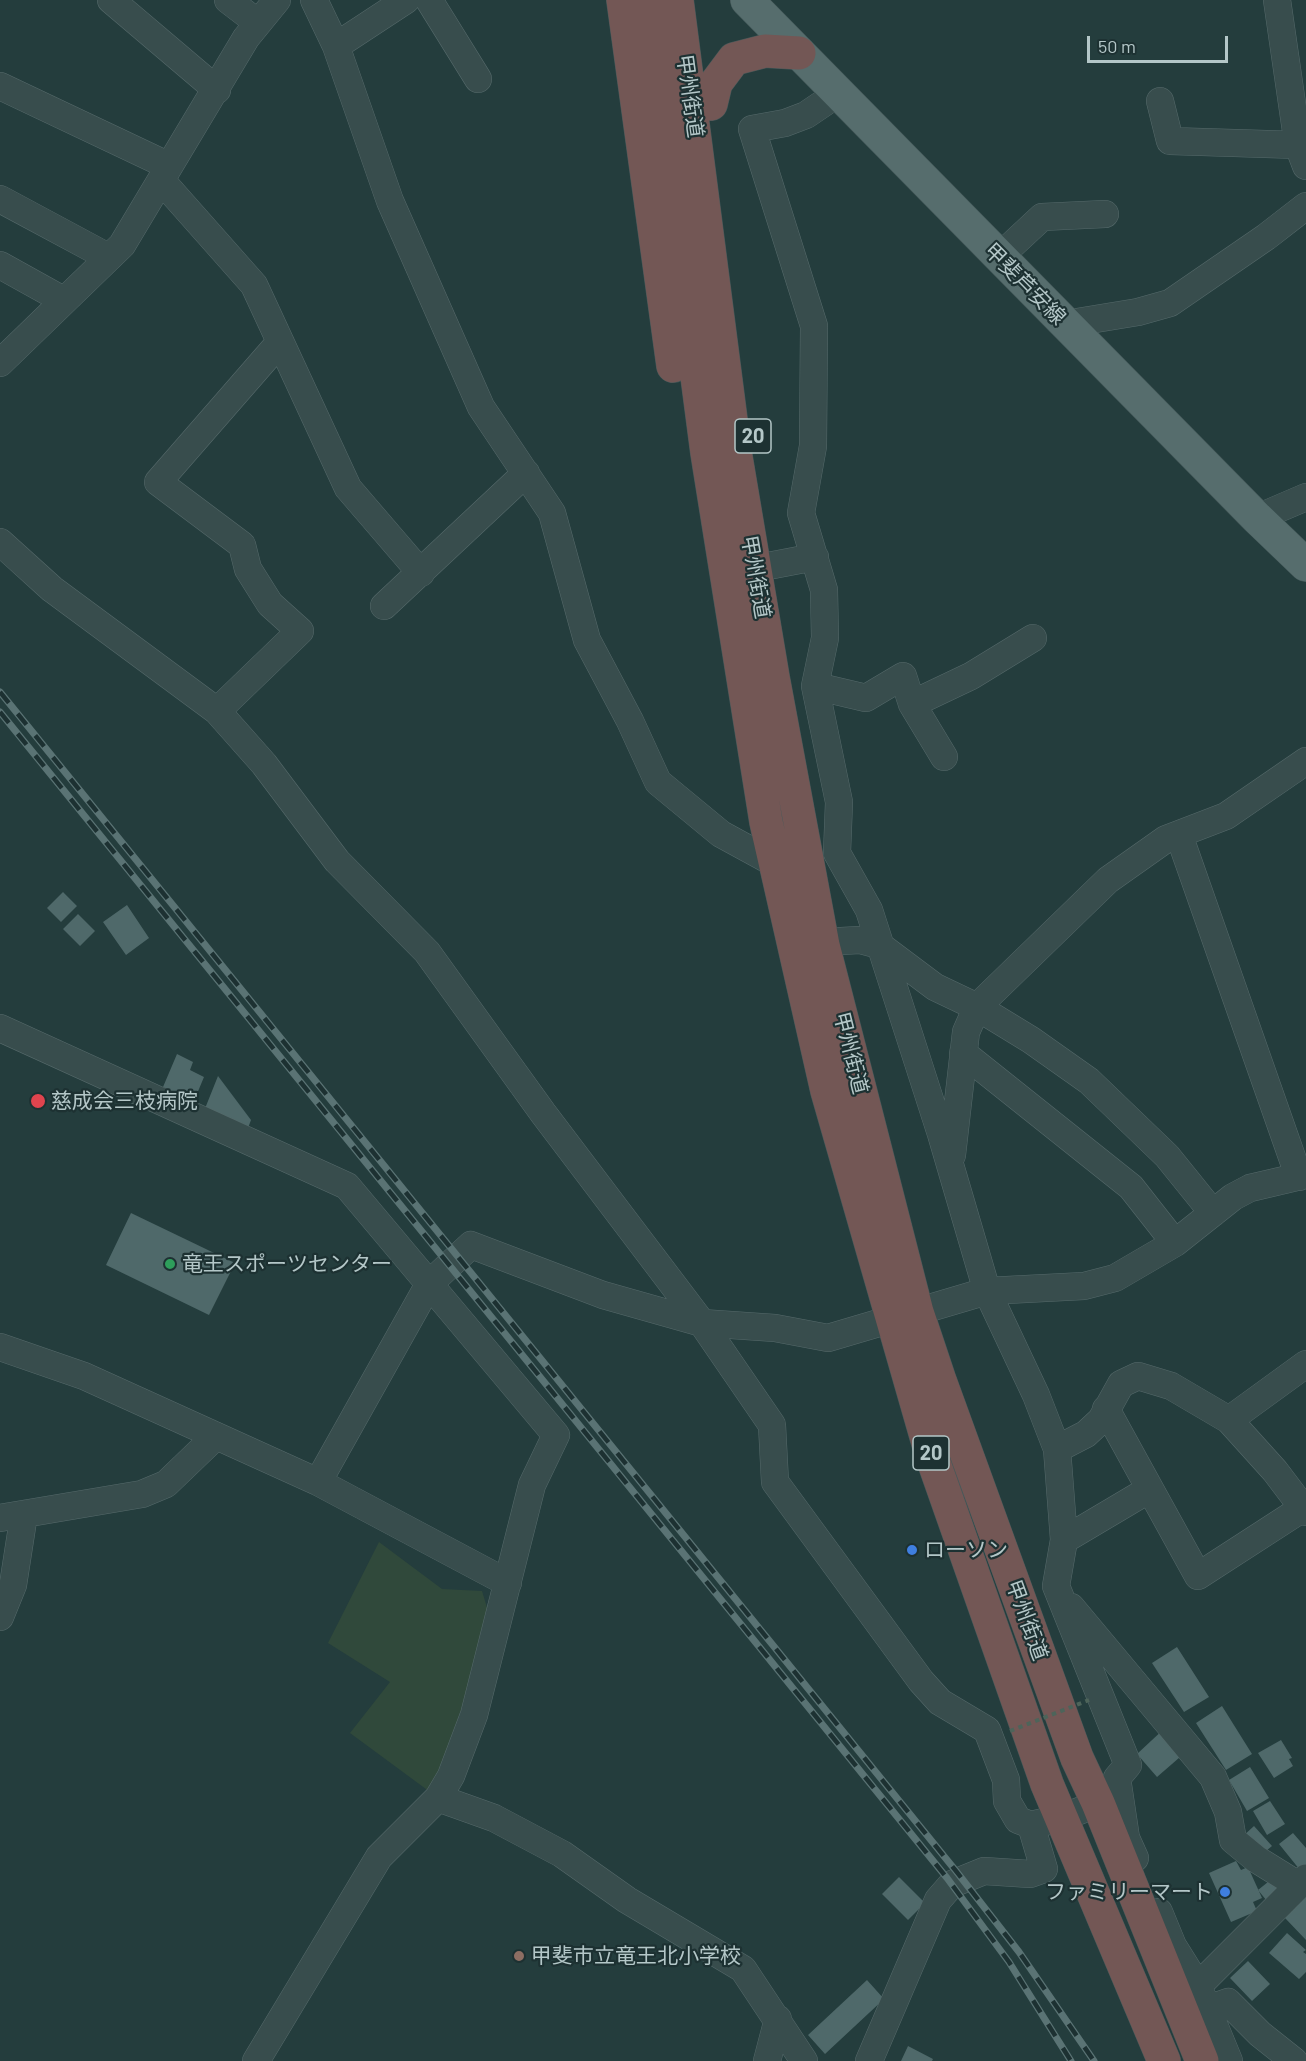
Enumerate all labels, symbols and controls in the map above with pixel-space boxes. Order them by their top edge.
scale bar [1090,24,1231,62]
text: 50 m [1098,35,1136,57]
street label: 甲州街道 [672,53,708,139]
street label: 甲斐芦安線 [979,238,1071,330]
road number: 20 [735,419,771,453]
street label: 甲州街道 [736,533,776,621]
street label: 甲州街道 [829,1009,873,1097]
place label: 慈成会三枝病院 [51,1088,198,1114]
marker: 慈成会三枝病院 [29,1092,47,1110]
place label: 竜王スポーツセンター [182,1251,392,1277]
marker: 竜王スポーツセンター [163,1257,177,1271]
road number: 20 [913,1436,949,1470]
place label: ローソン [924,1537,1008,1563]
marker: ローソン [905,1543,919,1557]
street label: 甲州街道 [1001,1576,1053,1664]
place label: ファミリーマート [1045,1879,1213,1905]
marker: ファミリーマート [1218,1885,1232,1899]
place label: 甲斐市立竜王北小学校 [531,1943,741,1969]
marker: 甲斐市立竜王北小学校 [512,1949,526,1963]

